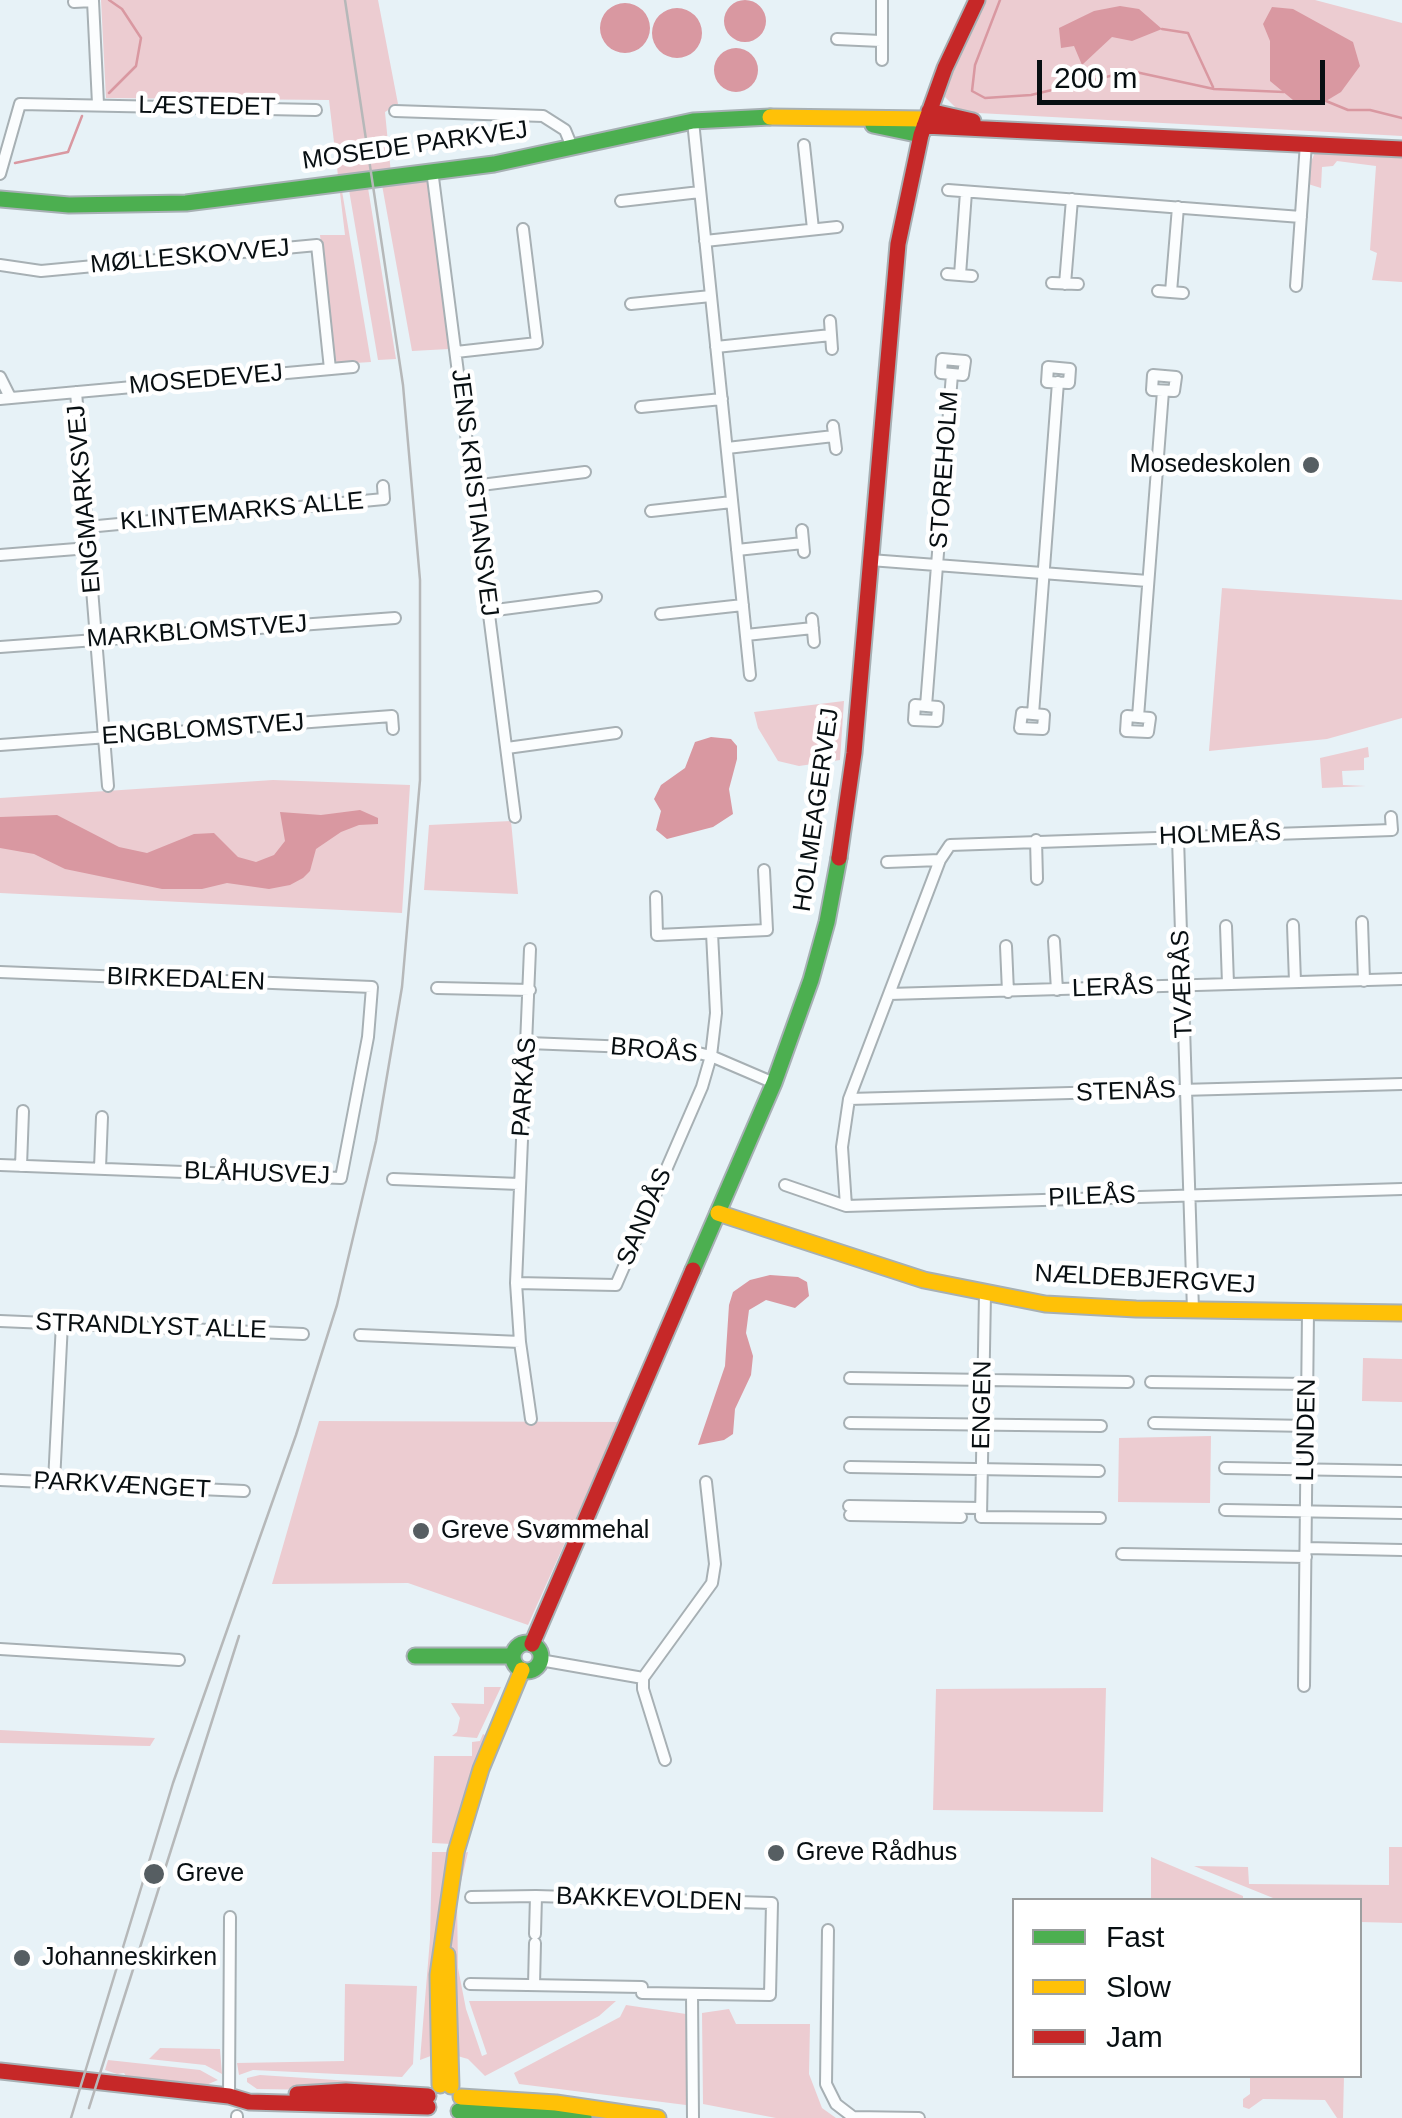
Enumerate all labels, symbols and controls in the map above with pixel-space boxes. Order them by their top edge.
scale bar [1042,40,1330,102]
text: 200 m [1054,61,1137,94]
street label: LÆSTEDET [138,91,276,123]
street label: MOSEDE PARKVEJ [300,115,530,177]
street label: MØLLESKOVVEJ [89,233,291,281]
street label: MOSEDEVEJ [128,358,284,402]
street label: JENS KRISTIANSVEJ [444,368,504,618]
street label: STOREHOLM [925,390,965,550]
street label: ENGMARKSVEJ [62,404,108,594]
place label: Mosedeskolen [1130,450,1291,480]
marker: Mosedeskolen [1300,454,1322,476]
street label: KLINTEMARKS ALLE [119,486,365,538]
street label: MARKBLOMSTVEJ [86,609,308,655]
street label: HOLMEAGERVEJ [788,706,846,914]
street label: ENGBLOMSTVEJ [101,708,305,752]
street label: HOLMEÅS [1158,818,1282,852]
street label: TVÆRÅS [1166,929,1200,1039]
street label: BIRKEDALEN [106,962,266,998]
street label: LERÅS [1072,972,1154,1004]
street label: BROÅS [609,1032,699,1070]
street label: PARKÅS [507,1036,543,1138]
street label: STENÅS [1075,1075,1177,1109]
street label: BLÅHUSVEJ [184,1156,330,1192]
street label: SANDÅS [611,1164,679,1270]
street label: PILEÅS [1048,1180,1136,1214]
street label: NÆLDEBJERGVEJ [1034,1259,1256,1301]
street label: STRANDLYST ALLE [35,1308,267,1346]
street label: ENGEN [967,1360,999,1450]
street label: LUNDEN [1291,1378,1323,1482]
street label: PARKVÆNGET [33,1466,211,1506]
place label: Greve Svømmehal [441,1516,649,1546]
marker: Greve Svømmehal [410,1520,432,1542]
place label: Greve Rådhus [796,1838,957,1868]
marker: Greve Rådhus [765,1842,787,1864]
place label: Greve [176,1859,244,1889]
marker: Greve [141,1861,167,1887]
street label: BAKKEVOLDEN [555,1882,743,1918]
legend [1012,1898,1362,2078]
text: Fast [1106,1920,1164,1953]
place label: Johanneskirken [42,1943,217,1973]
marker: Johanneskirken [11,1947,33,1969]
text: Slow [1106,1970,1171,2003]
text: Jam [1106,2020,1163,2053]

